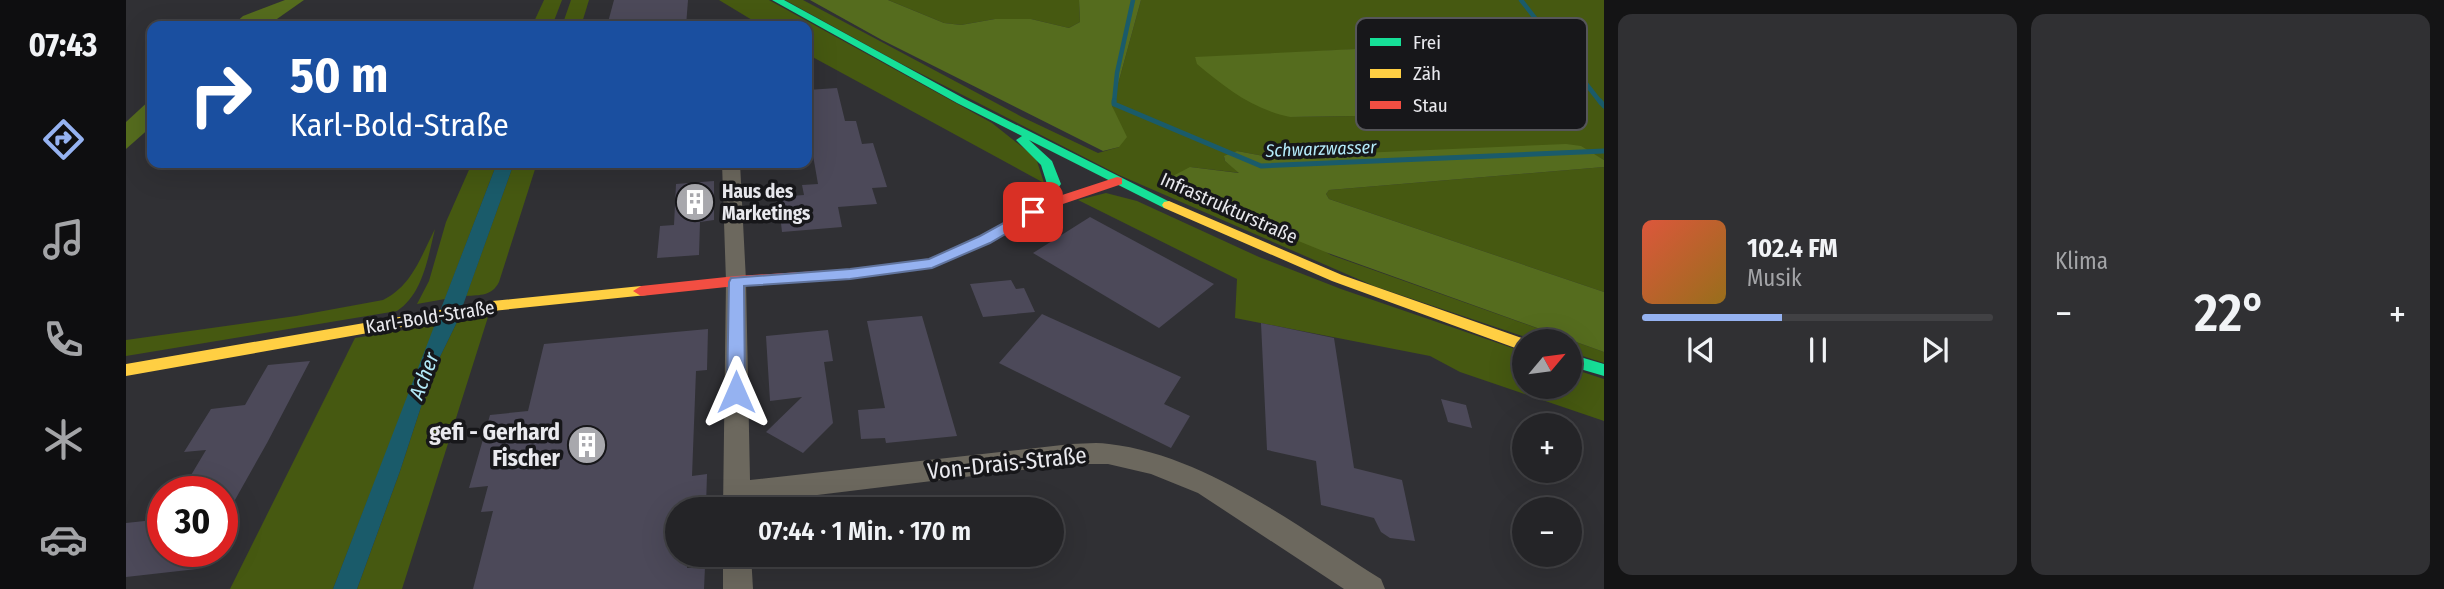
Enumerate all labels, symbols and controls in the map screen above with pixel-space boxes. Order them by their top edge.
legend [1356,18,1587,130]
text: 07:43 [29,26,97,64]
text: Frei [1413,31,1441,54]
text: 50 m [290,46,388,105]
icon: right [175,49,266,140]
text: Zäh [1413,62,1441,85]
text: Stau [1413,94,1448,117]
text: Karl-Bold-Straße [290,106,509,144]
icon: directions [39,115,88,164]
water label: Schwarzwasser [1264,136,1378,162]
street label: Infrastrukturstraße [1157,167,1301,249]
place label: Haus des Marketings [722,180,811,225]
building icon: Haus des Marketings [674,181,716,223]
pin [1003,182,1063,242]
icon: arrive [1014,193,1052,231]
icon: music [39,215,88,264]
text: 102.4 FM [1747,233,1838,264]
text: Klima [2055,247,2108,275]
text: Musik [1747,264,1802,292]
text: 22° [2194,282,2266,345]
text: − [2055,291,2072,337]
text: + [2389,291,2406,337]
street label: Karl-Bold-Straße [364,295,496,339]
icon: phone [39,315,88,364]
north arrow [1512,329,1582,399]
map controls [1512,329,1582,567]
icon: previous [1682,331,1720,369]
icon: pause [1799,331,1837,369]
icon: next [1916,331,1954,369]
water label: Acher [403,348,445,404]
position arrow [699,355,773,429]
button: + [1512,413,1582,483]
icon: climate [39,415,88,464]
place label: gefi - Gerhard Fischer [429,418,561,472]
building icon: gefi - Gerhard Fischer [566,424,608,466]
street label: Von-Drais-Straße [926,441,1088,485]
speed limit sign: 30 [147,476,238,567]
button: − [1512,497,1582,567]
icon: car [39,515,88,564]
text: 07:44 · 1 Min. · 170 m [758,516,971,547]

